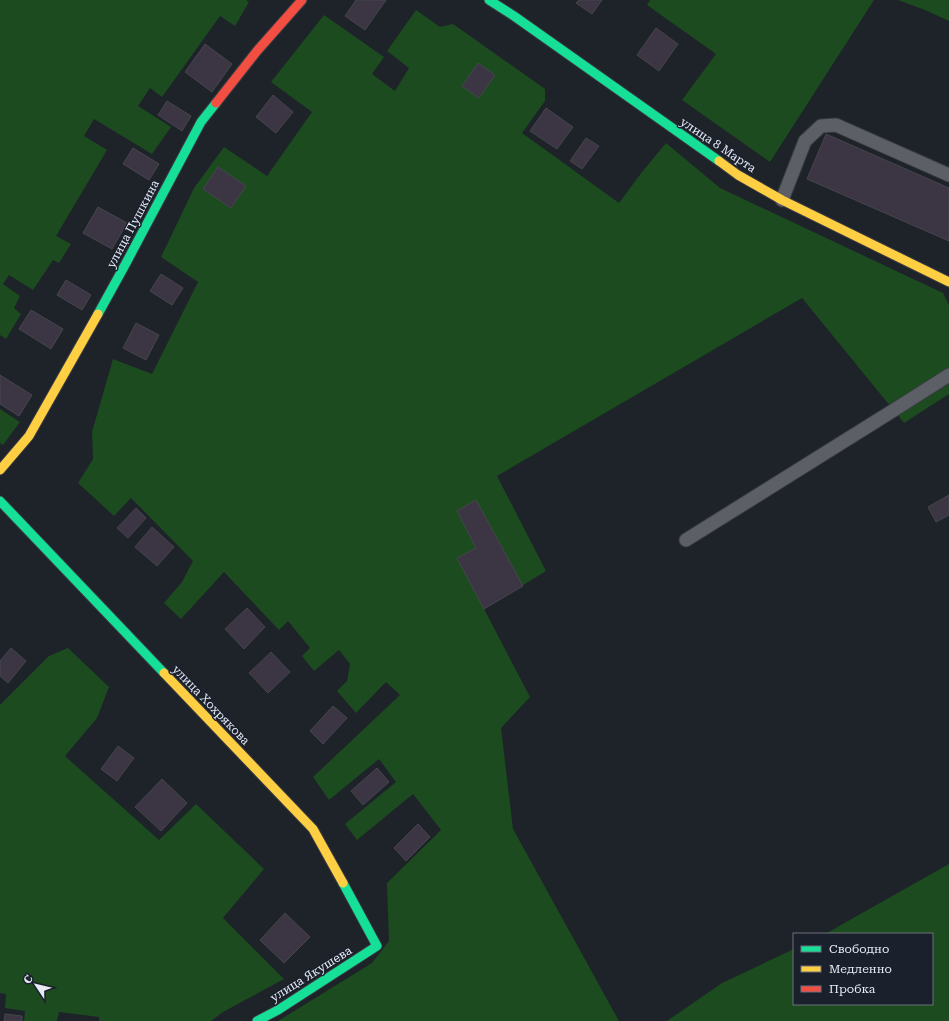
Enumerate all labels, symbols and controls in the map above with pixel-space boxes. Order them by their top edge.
street label: улица 8 Марта [678,115,759,176]
street label: улица Пушкина [104,177,162,270]
street label: улица Хохрякова [169,662,253,748]
legend [793,933,933,1005]
text: Свободно [829,942,889,956]
street label: улица Якушева [268,943,355,1005]
text: Медленно [829,962,892,976]
north arrow [16,965,56,1005]
text: С [21,972,36,986]
text: Пробка [829,982,876,996]

